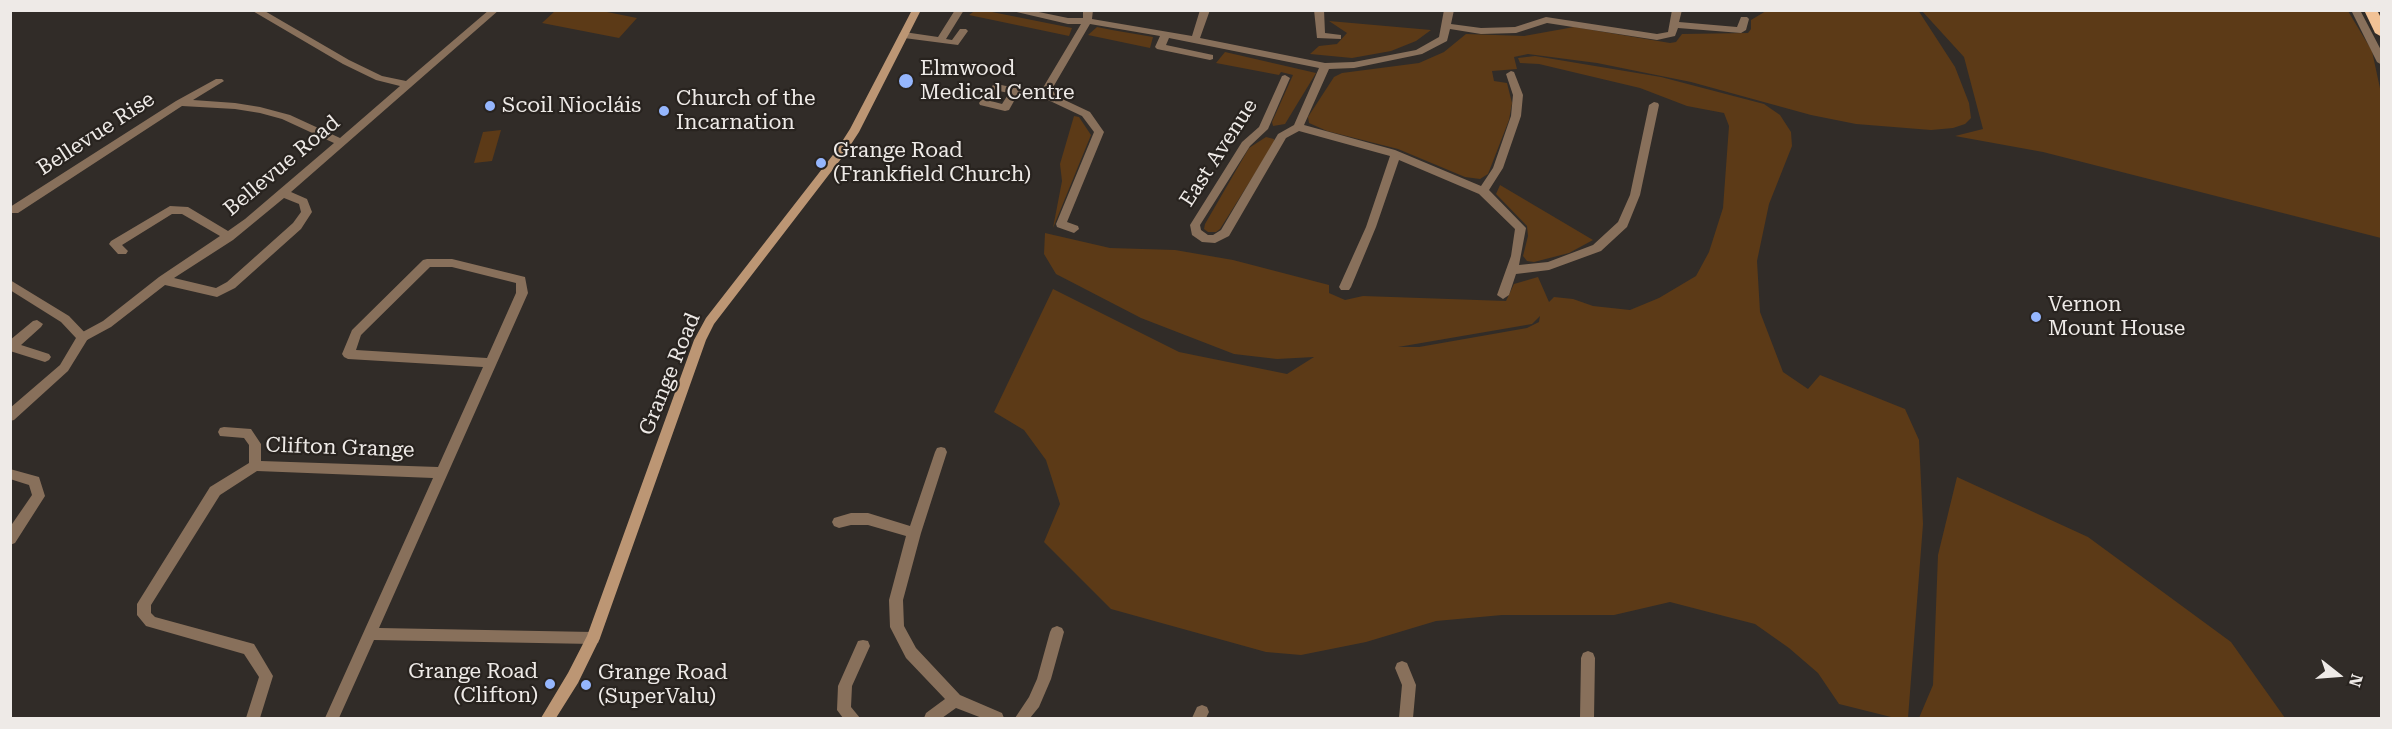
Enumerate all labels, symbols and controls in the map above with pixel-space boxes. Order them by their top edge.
place label: Elmwood Medical Centre [920,56,1075,106]
marker: Elmwood Medical Centre [897,72,915,90]
place label: Church of the Incarnation [676,86,816,136]
street label: Bellevue Rise [33,87,159,181]
place label: Scoil Niocláis [502,93,641,119]
street label: East Avenue [1175,94,1263,212]
marker: Scoil Niocláis [483,99,497,113]
marker: Church of the Incarnation [657,104,671,118]
street label: Bellevue Road [219,110,345,222]
place label: Grange Road (Frankfield Church) [833,138,1031,188]
marker: Grange Road (Frankfield Church) [814,156,828,170]
place label: Vernon Mount House [2048,292,2185,342]
street label: Grange Road [634,309,706,439]
marker: Vernon Mount House [2029,310,2043,324]
street label: Clifton Grange [265,433,415,463]
north arrow [2308,645,2368,705]
place label: Grange Road (Clifton) [408,659,538,709]
place label: Grange Road (SuperValu) [598,660,728,710]
text: N [2345,672,2367,689]
marker: Grange Road (Clifton) [543,677,557,691]
marker: Grange Road (SuperValu) [579,678,593,692]

